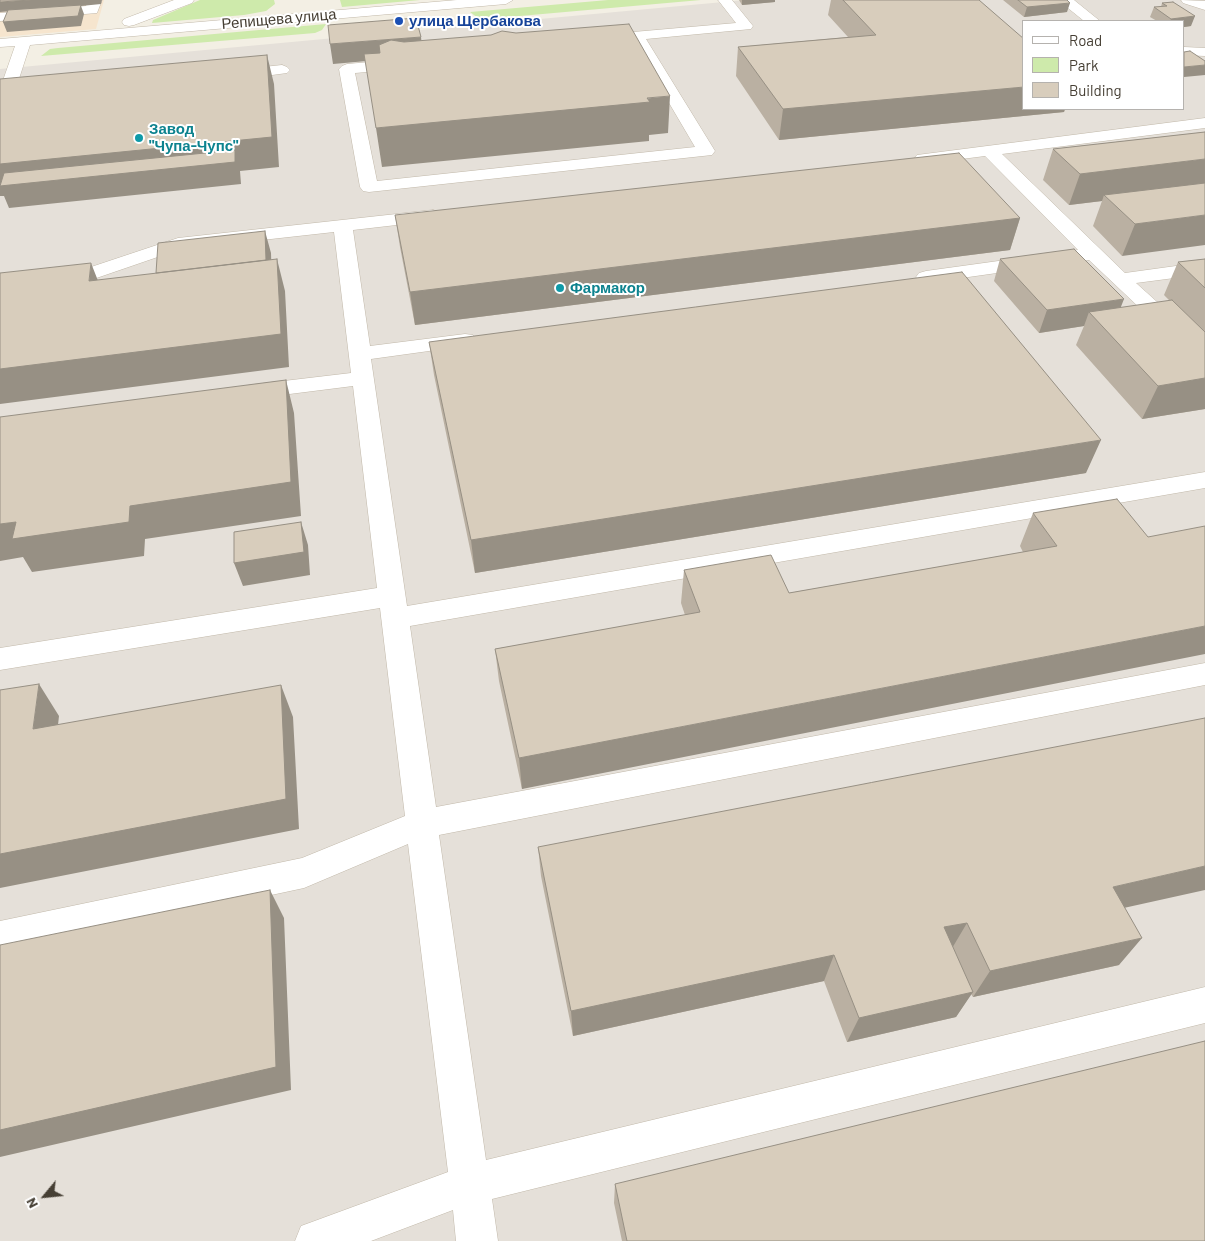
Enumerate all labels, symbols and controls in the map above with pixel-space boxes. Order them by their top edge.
street label: Репищева улица [221,5,337,33]
place label: улица Щербакова [409,12,541,30]
marker: улица Щербакова [393,15,405,27]
legend [1022,20,1185,110]
text: Road [1069,31,1102,49]
text: Park [1069,56,1098,74]
text: Building [1069,81,1122,99]
place label: Завод "Чупа-Чупс" [149,120,238,155]
marker: Завод "Чупа-Чупс" [133,132,145,144]
place label: Фармакор [570,279,645,297]
marker: Фармакор [554,282,566,294]
north arrow [20,1171,70,1221]
text: N [22,1195,41,1211]

